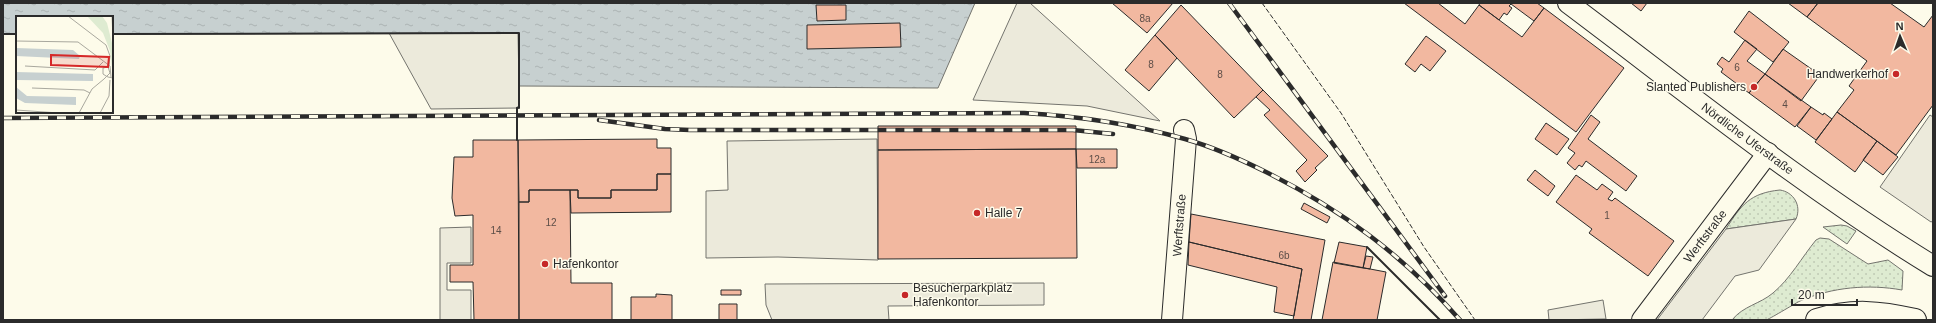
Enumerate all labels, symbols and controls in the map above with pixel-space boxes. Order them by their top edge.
house number: 8a [1139,13,1151,24]
inset map [16,16,113,113]
north arrow [1880,16,1920,56]
text: N [1895,20,1904,32]
house number: 8 [1148,59,1154,70]
house number: 6 [1734,62,1740,73]
place label: Handwerkerhof [1807,67,1889,81]
house number: 8 [1217,69,1223,80]
marker: Handwerkerhof [1891,69,1901,79]
place label: Slanted Publishers [1646,80,1746,94]
marker: Slanted Publishers [1749,82,1759,92]
house number: 4 [1782,99,1788,110]
street label: Nördliche Uferstraße [1699,100,1796,177]
house number: 12a [1089,154,1106,165]
street label: Werftstraße [1170,193,1189,257]
place label: Halle 7 [985,206,1023,220]
street label: Werftstraße [1681,207,1730,265]
marker: Halle 7 [972,208,982,218]
house number: 1 [1604,210,1610,221]
house number: 12 [545,217,557,228]
house number: 14 [490,225,502,236]
house number: 6b [1278,250,1290,261]
place label: Hafenkontor [553,257,618,271]
marker: Hafenkontor [540,259,550,269]
place label: Besucherparkplatz Hafenkontor [913,281,1012,309]
scale bar [1792,281,1857,307]
text: 20 m [1798,288,1825,302]
marker: Besucherparkplatz Hafenkontor [900,290,910,300]

